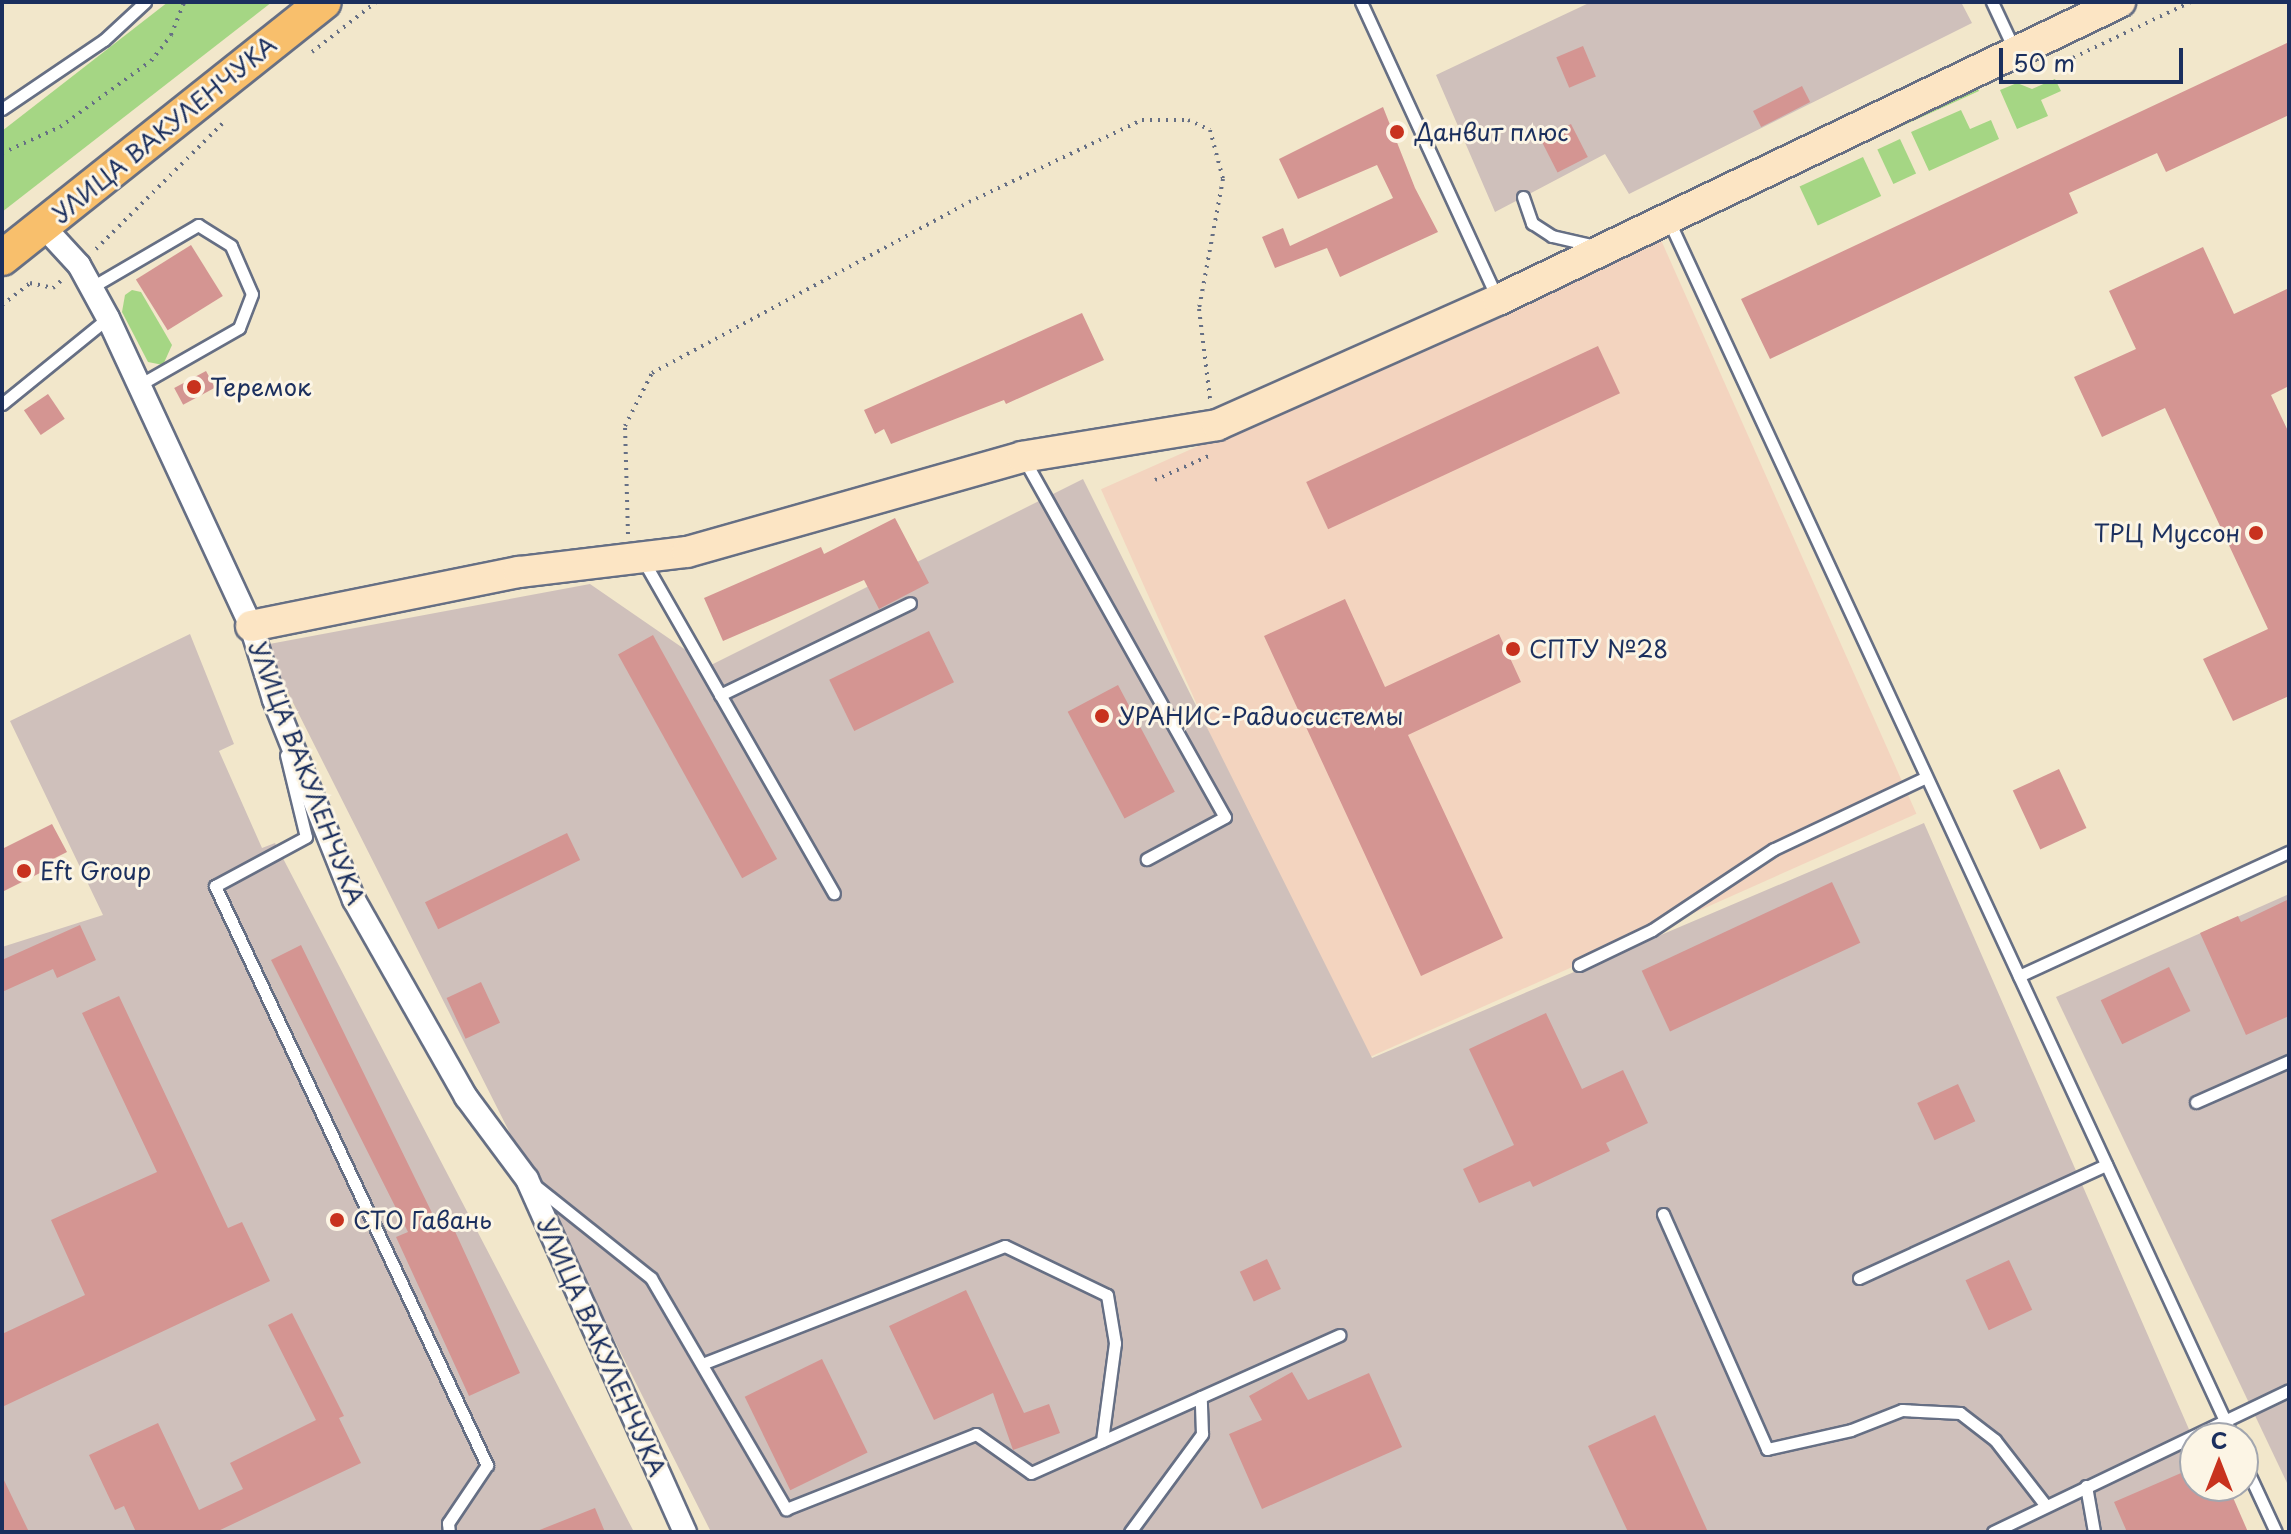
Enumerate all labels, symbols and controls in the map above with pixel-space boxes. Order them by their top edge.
street label: УЛИЦА ВАКУЛЕНЧУКА [45,29,283,229]
scale bar [2003,32,2187,82]
text: 50 m [2013,44,2075,80]
place label: Данвит плюс [1415,118,1569,146]
marker: Данвит плюс [1386,121,1408,143]
place label: Теремок [210,373,311,401]
marker: Теремок [185,378,203,396]
place label: ТРЦ Муссон [2092,519,2240,547]
marker: ТРЦ Муссон [2247,524,2265,542]
place label: СПТУ №28 [1529,635,1668,663]
street label: УЛИЦА ВАКУЛЕНЧУКА [243,636,371,910]
marker: СПТУ №28 [1504,640,1522,658]
place label: УРАНИС-Радиосистемы [1118,702,1403,730]
marker: УРАНИС-Радиосистемы [1093,707,1111,725]
place label: Eft Group [40,857,154,885]
marker: Eft Group [15,862,33,880]
place label: СТО Гавань [353,1206,493,1234]
marker: СТО Гавань [328,1211,346,1229]
street label: УЛИЦА ВАКУЛЕНЧУКА [531,1212,673,1482]
north arrow [2179,1422,2259,1502]
text: С [2211,1423,2227,1456]

